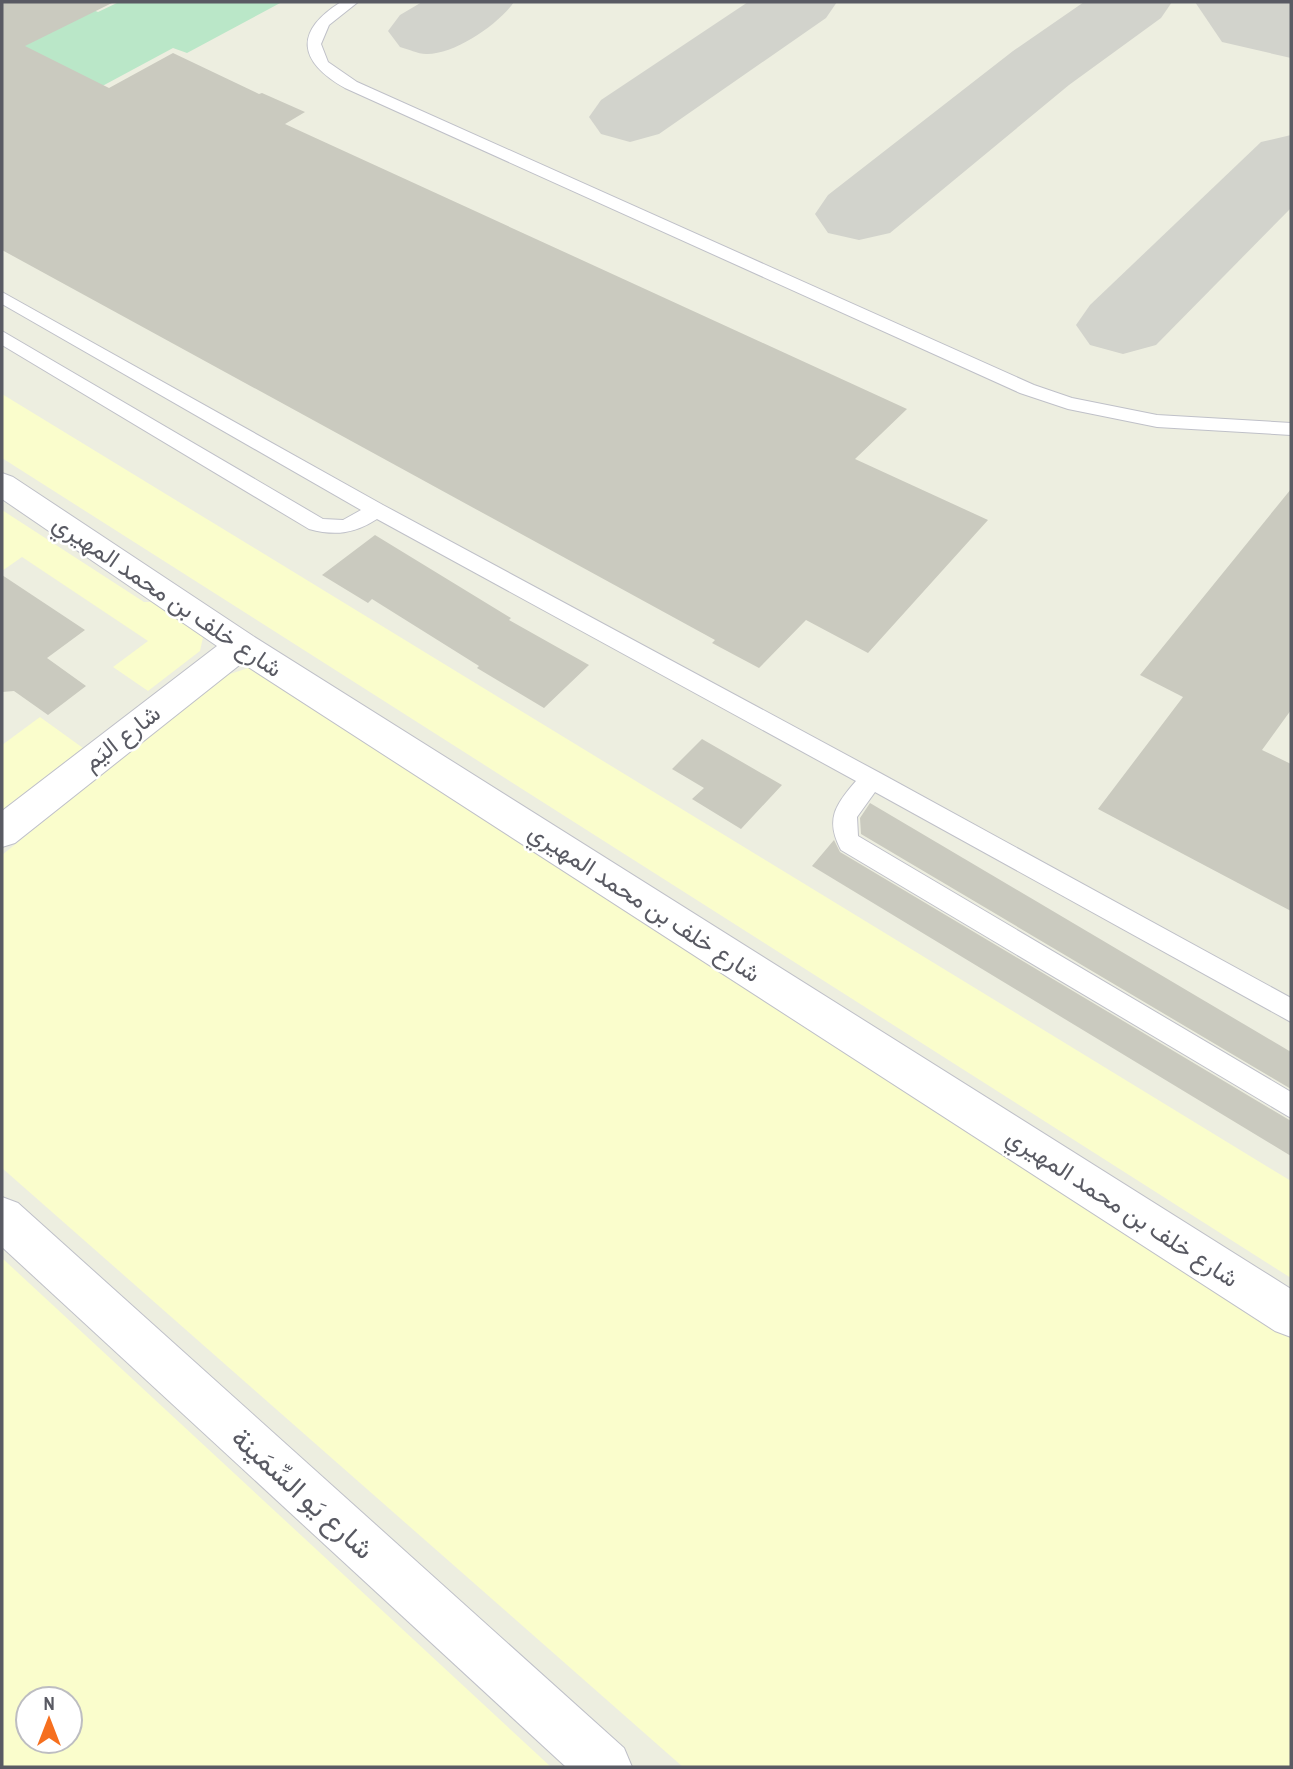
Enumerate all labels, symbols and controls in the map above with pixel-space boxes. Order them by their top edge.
street label: شارع خلف بن محمد المهيري [45,506,289,687]
street label: شارع اليَم [76,697,167,778]
street label: شارع خلف بن محمد المهيري [521,815,767,992]
street label: شارع خلف بن محمد المهيري [999,1120,1245,1297]
street label: شارع يَو السِّمَينة [223,1419,383,1567]
north arrow [14,1685,84,1755]
text: N [43,1690,55,1716]

